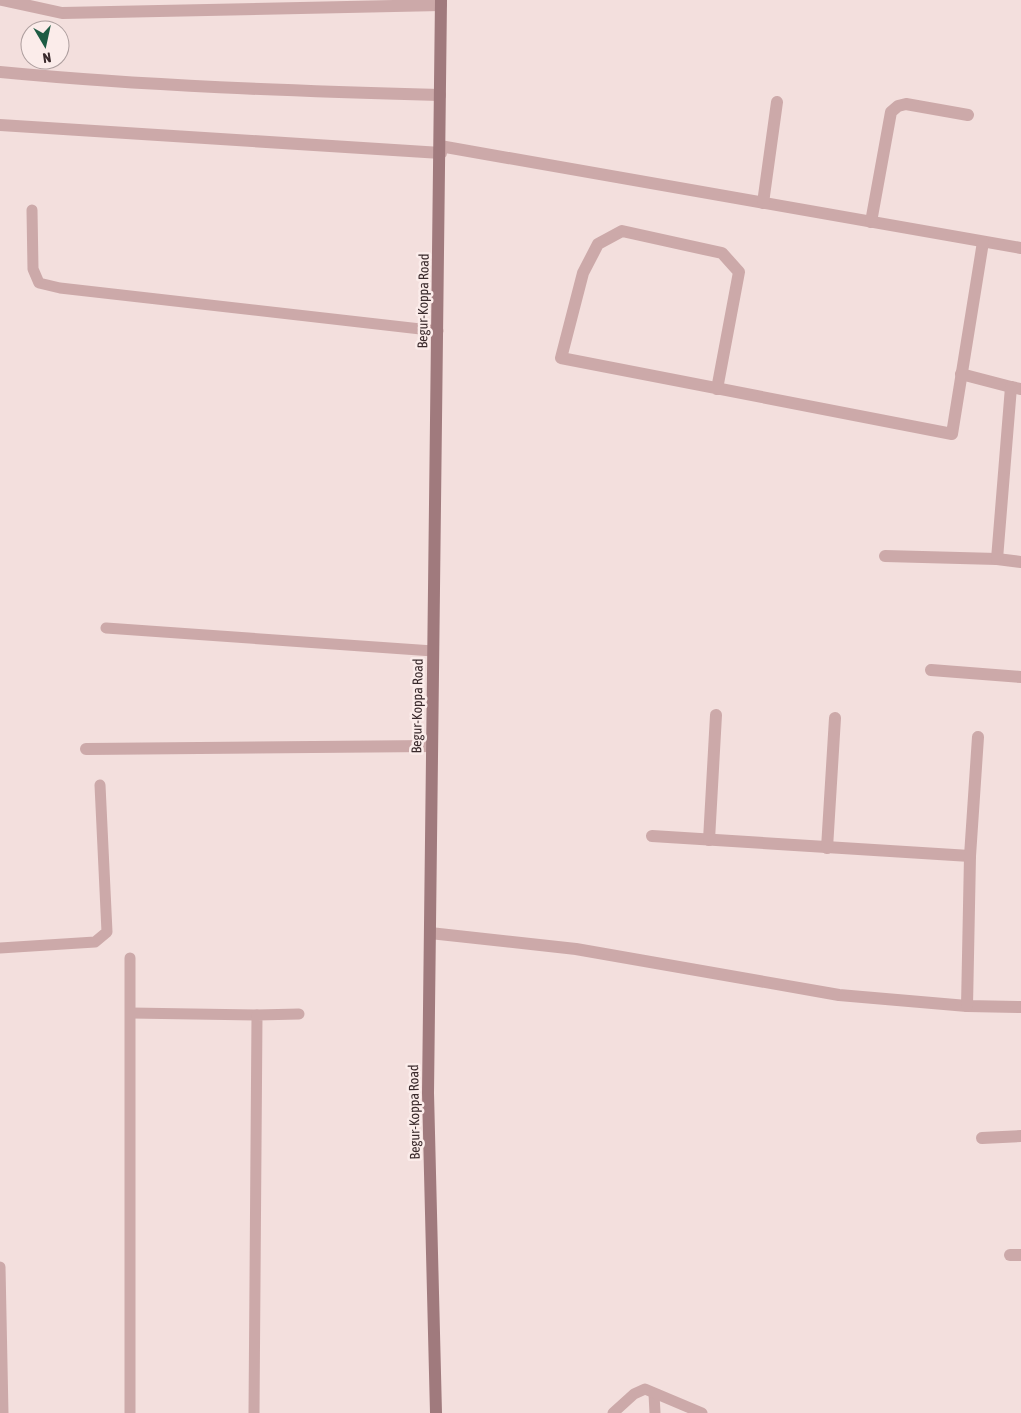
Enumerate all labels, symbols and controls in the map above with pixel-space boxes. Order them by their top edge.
north arrow [20,20,70,70]
text: N [42,49,52,66]
street label: Begur-Koppa Road [414,253,432,349]
street label: Begur-Koppa Road [408,658,426,754]
street label: Begur-Koppa Road [405,1064,423,1160]

